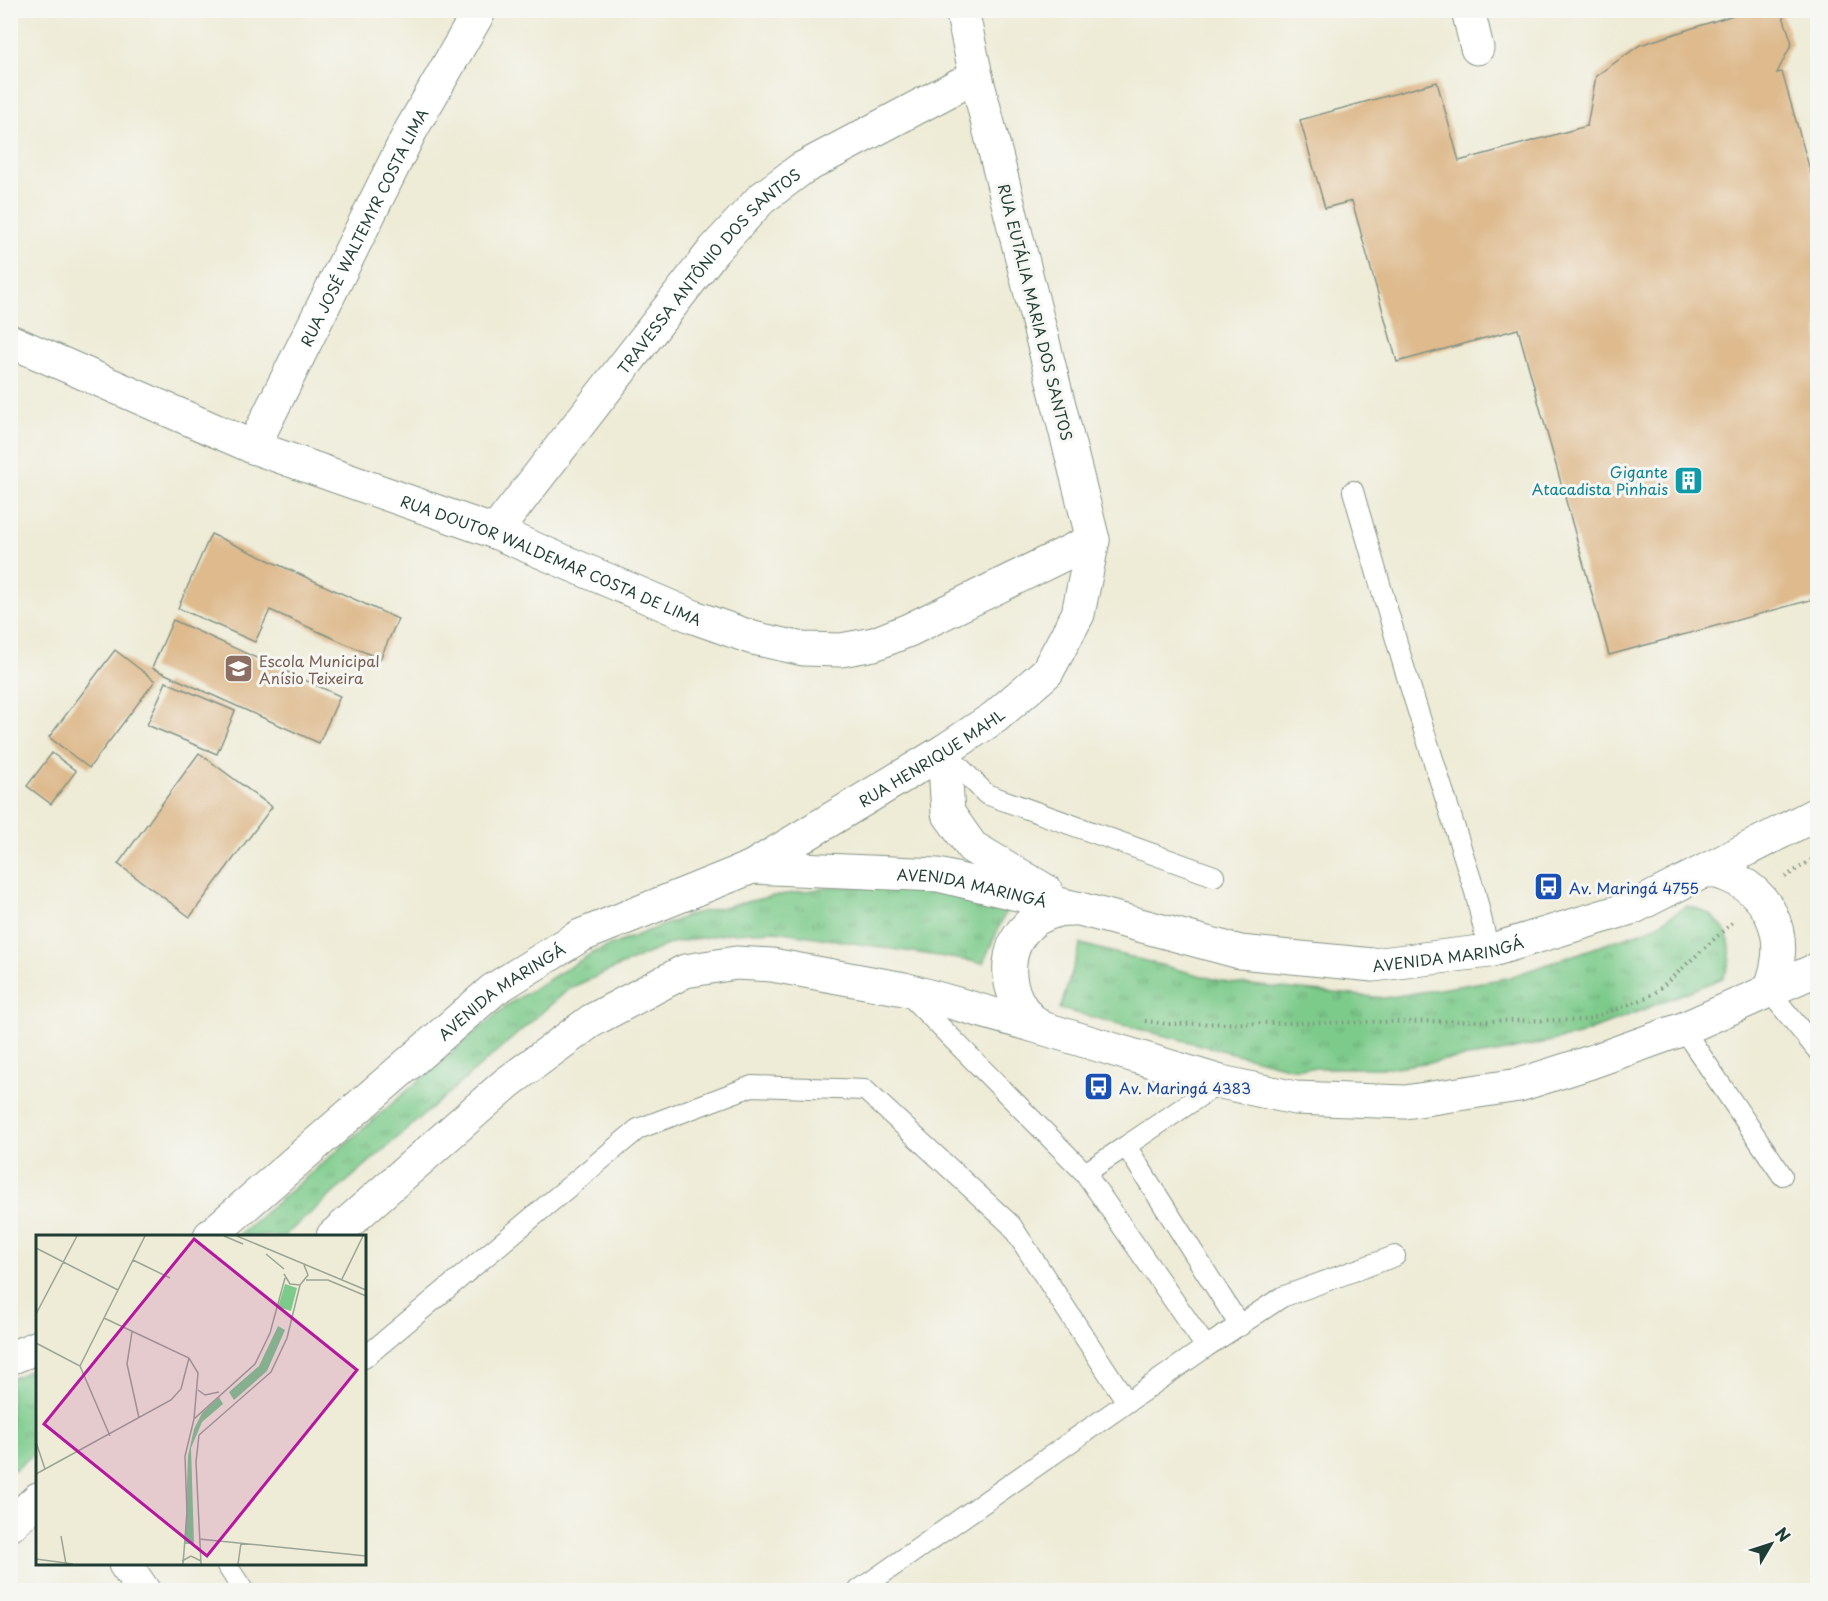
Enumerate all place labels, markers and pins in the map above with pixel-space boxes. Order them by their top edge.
place label: Gigante Atacadista Pinhais [1532,460,1668,500]
building icon: Gigante Atacadista Pinhais [1673,464,1705,496]
place label: Escola Municipal Anísio Teixeira [259,649,380,689]
school or university icon: Escola Municipal Anísio Teixeira [222,653,254,685]
bus stop icon: Av. Maringá 4755 [1532,871,1564,903]
place label: Av. Maringá 4755 [1569,876,1699,899]
bus stop icon: Av. Maringá 4383 [1082,1071,1114,1103]
place label: Av. Maringá 4383 [1119,1076,1251,1099]

